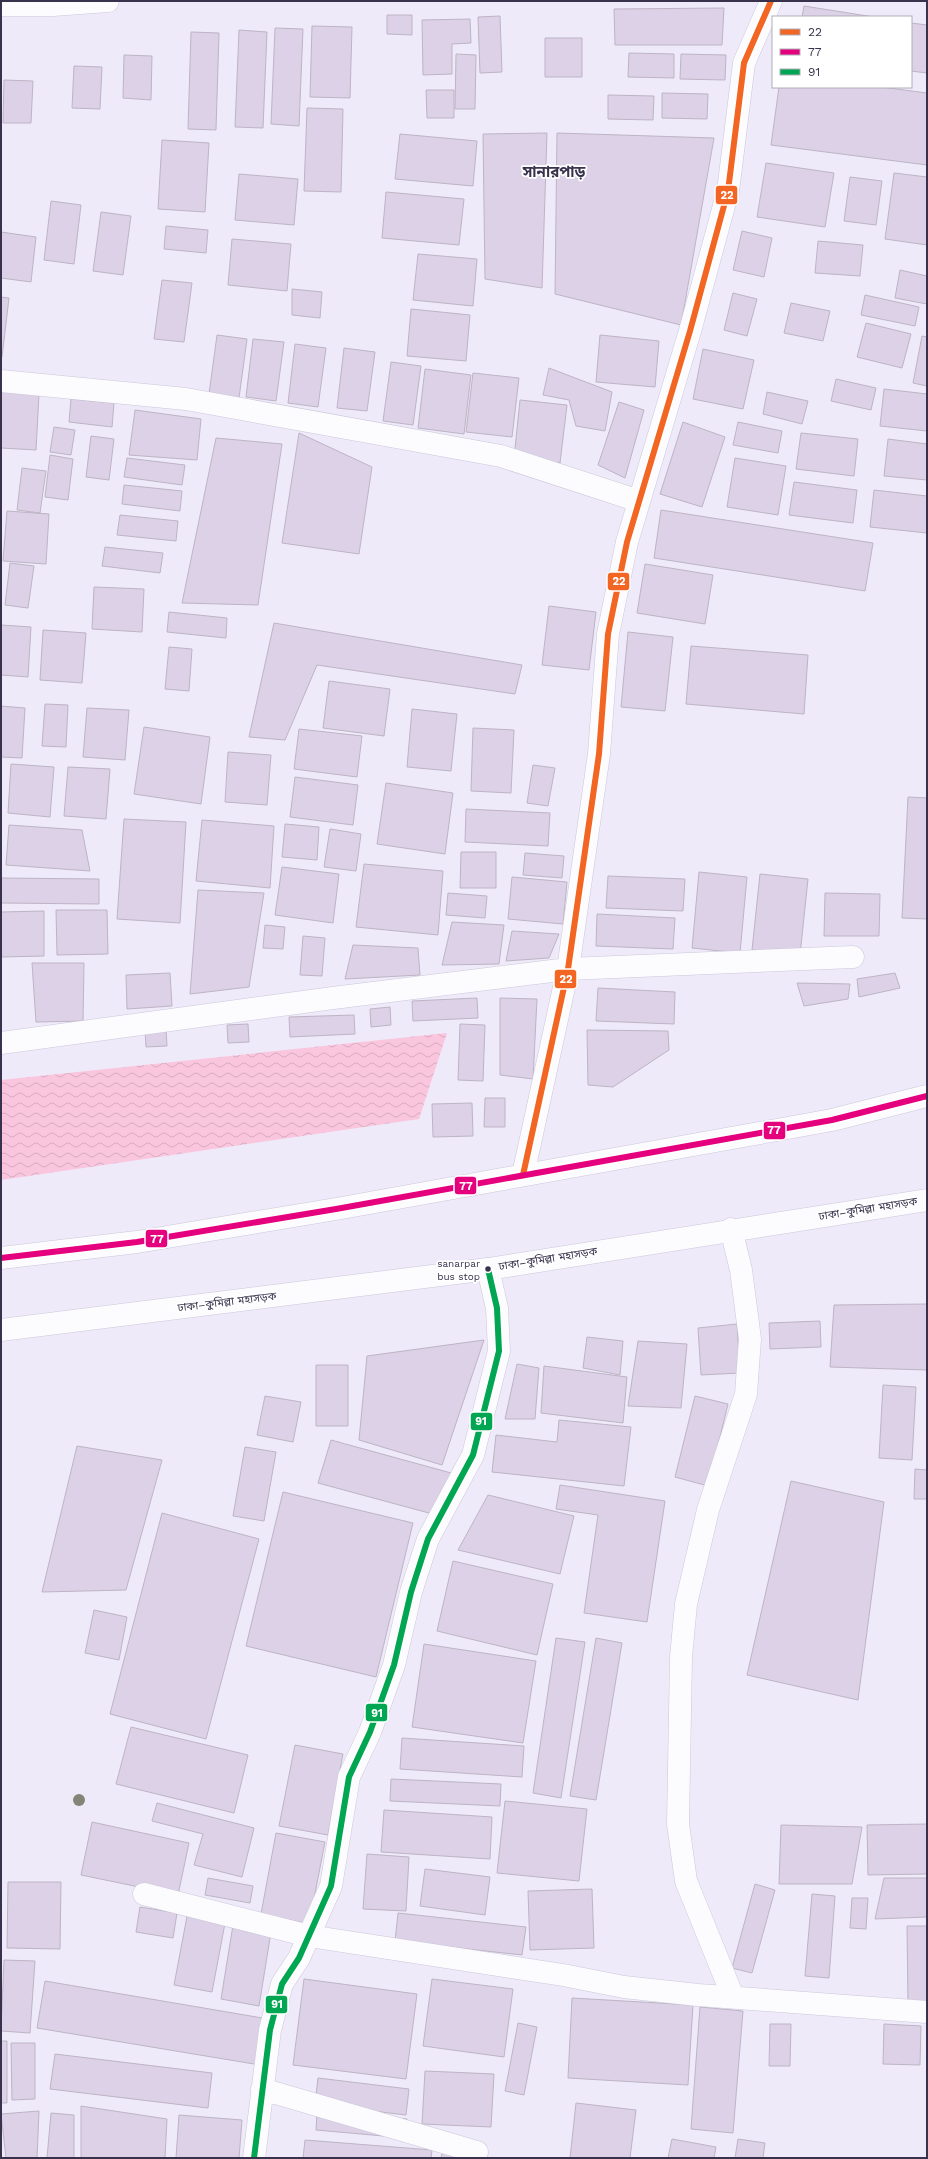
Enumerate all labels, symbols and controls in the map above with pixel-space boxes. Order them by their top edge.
legend [772,16,912,88]
text: 22 [808,25,822,39]
text: 77 [808,45,822,59]
text: 91 [808,65,820,79]
district label: সানারপাড় [522,163,586,181]
line badge: 22 [715,185,738,205]
text: 22 [720,189,734,202]
line badge: 22 [607,572,630,591]
text: 22 [612,575,626,588]
line badge: 22 [554,969,577,989]
text: 22 [559,973,573,986]
line badge: 77 [763,1121,786,1140]
text: 77 [767,1124,781,1137]
line badge: 77 [454,1176,477,1195]
text: 77 [459,1180,473,1193]
street label: ঢাকা–কুমিল্লা মহাসড়ক [817,1195,918,1223]
line badge: 77 [145,1229,168,1248]
text: 77 [150,1233,164,1246]
street label: ঢাকা–কুমিল্লা মহাসড়ক [497,1245,598,1273]
place label: sanarpar bus stop [437,1258,480,1282]
marker: sanarpar bus stop [483,1264,493,1274]
street label: ঢাকা–কুমিল্লা মহাসড়ক [176,1289,277,1315]
line badge: 91 [470,1412,493,1431]
text: 91 [475,1415,487,1428]
line badge: 91 [365,1703,388,1722]
text: 91 [371,1707,383,1720]
line badge: 91 [265,1995,288,2014]
text: 91 [271,1998,283,2011]

